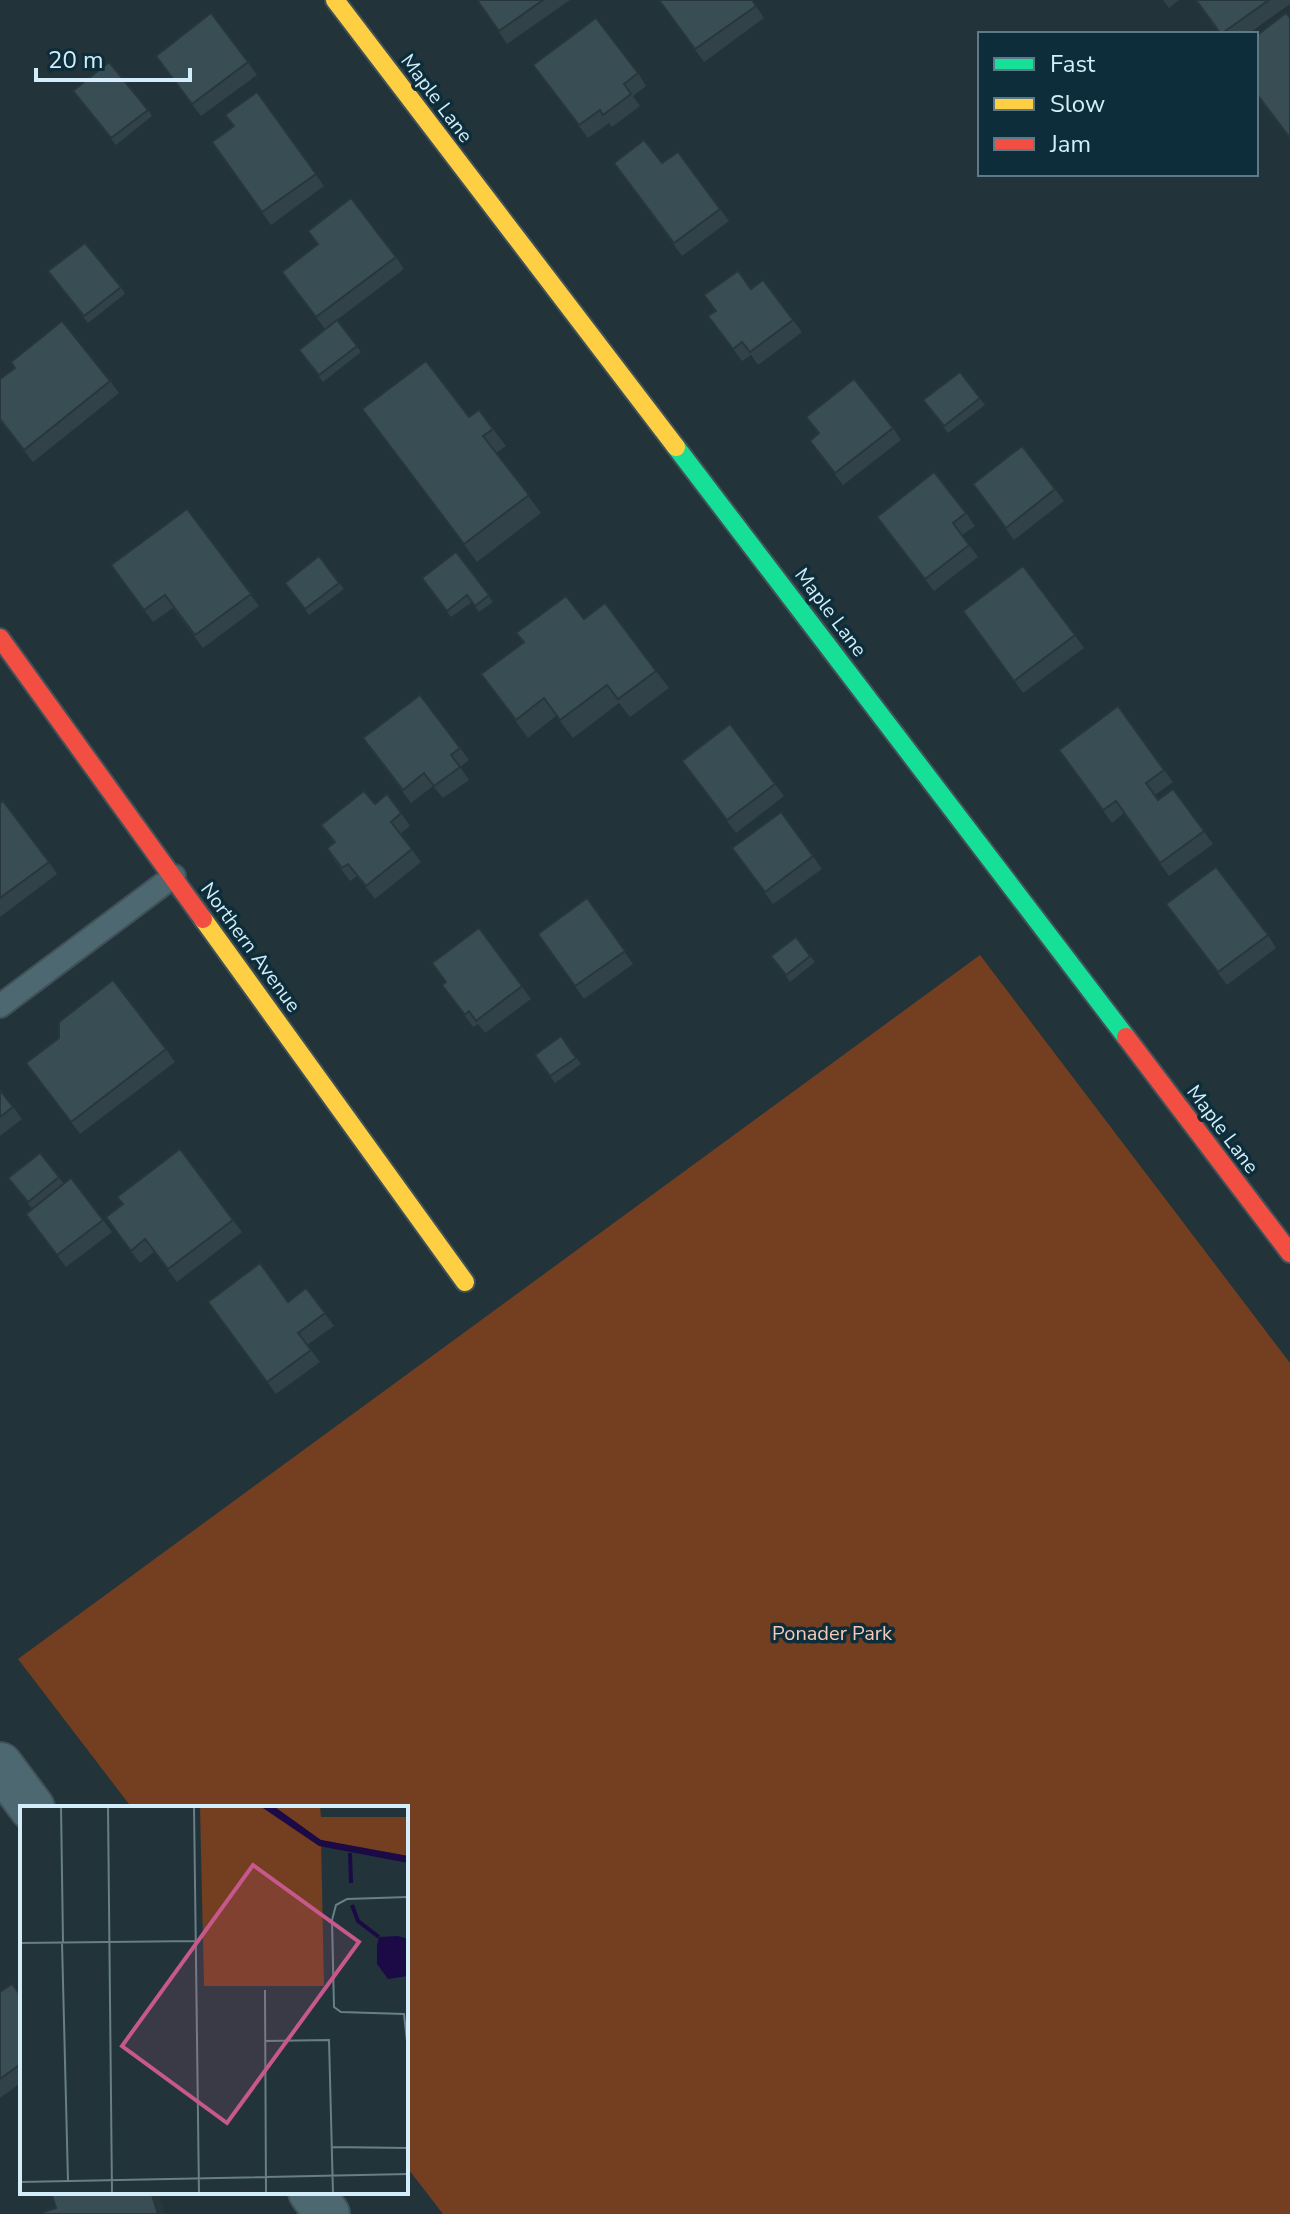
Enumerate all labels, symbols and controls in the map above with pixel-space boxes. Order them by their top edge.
scale bar [36,32,190,82]
legend [978,32,1258,176]
text: 20 m [48,44,104,76]
street label: Maple Lane [394,48,479,148]
text: Fast [1050,48,1096,80]
text: Slow [1050,88,1105,120]
text: Jam [1049,128,1091,160]
street label: Maple Lane [788,562,873,662]
street label: Northern Avenue [194,877,307,1018]
street label: Maple Lane [1180,1079,1265,1179]
park label: Ponader Park [772,1620,893,1647]
inset map [20,1806,408,2194]

